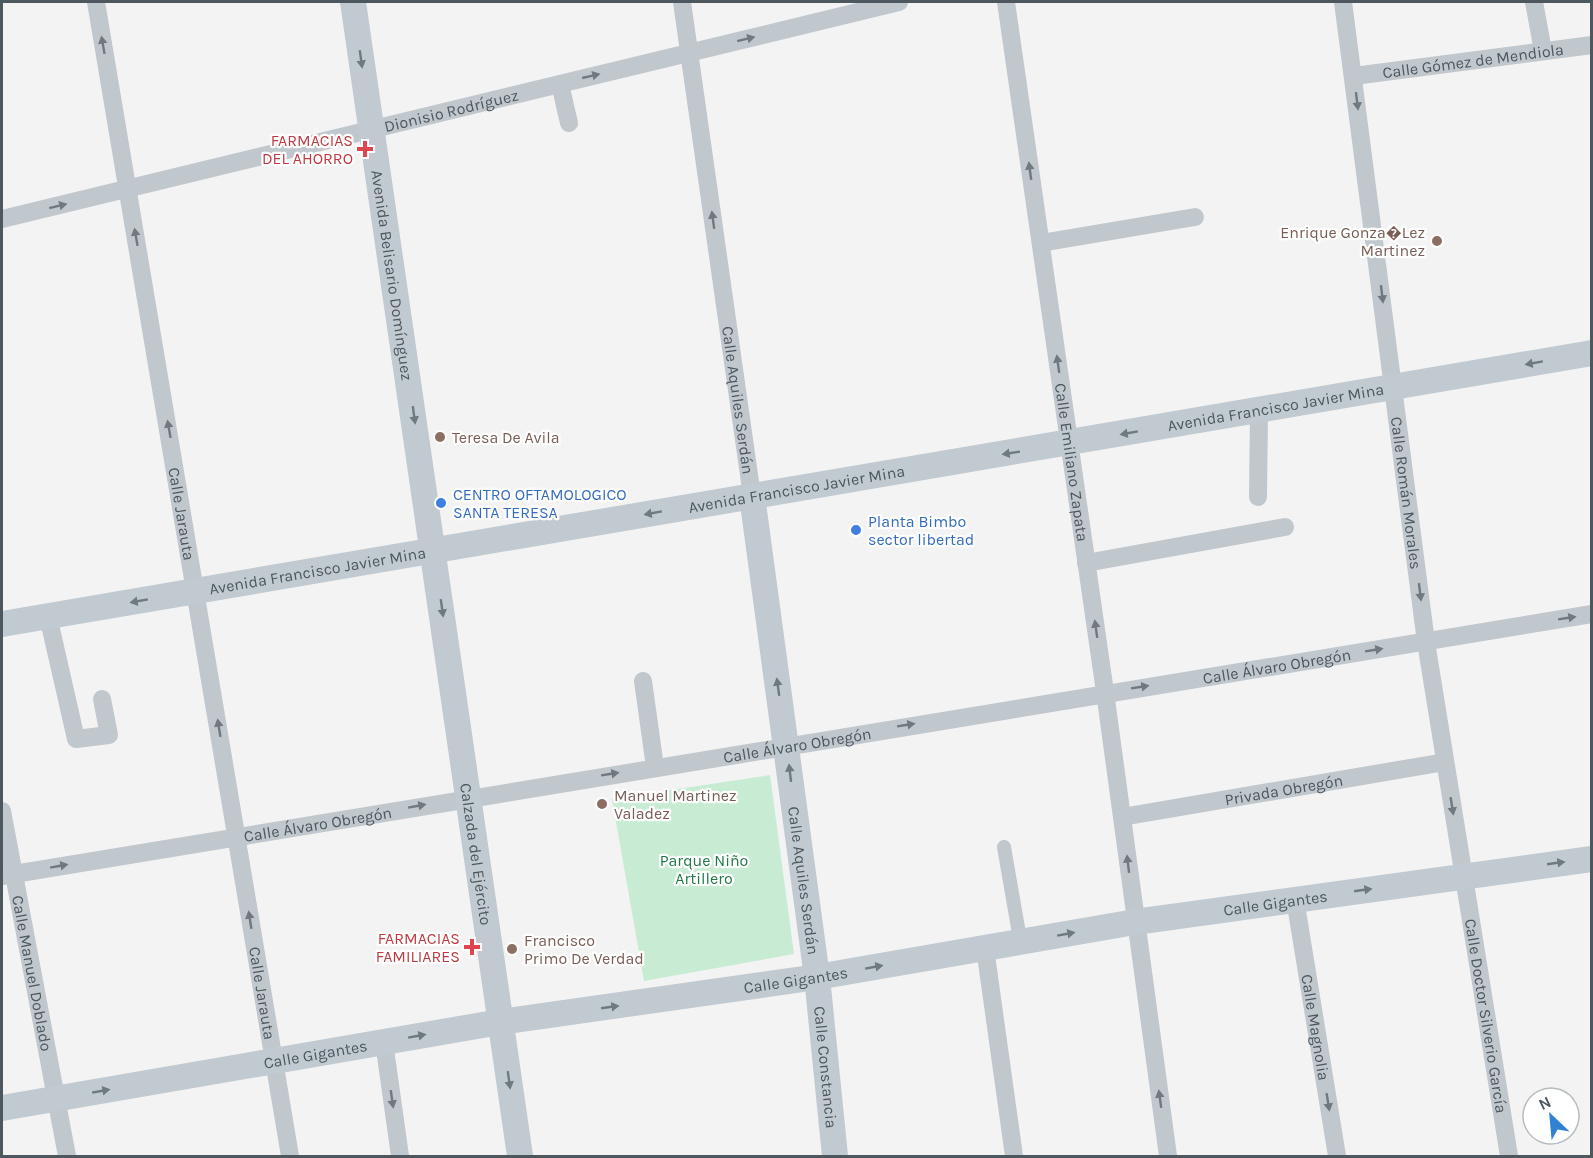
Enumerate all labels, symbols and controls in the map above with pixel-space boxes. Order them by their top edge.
one-way arrow [737,33,756,43]
one-way arrow [99,35,108,54]
street label: Calle Gómez de Mendiola [1381,39,1565,82]
one-way arrow [357,50,366,69]
one-way arrow [582,71,601,81]
street label: Dionisio Rodríguez [382,85,520,136]
one-way arrow [1352,92,1361,111]
place label: FARMACIAS DEL AHORRO [262,131,353,168]
marker: FARMACIAS DEL AHORRO [358,142,372,156]
one-way arrow [1026,162,1035,181]
street label: Avenida Belisario Domínguez [368,169,417,382]
one-way arrow [49,200,68,210]
one-way arrow [708,210,717,229]
place label: Enrique Gonza�Lez Martinez [1280,223,1425,260]
one-way arrow [132,228,141,247]
marker: Enrique Gonza�Lez Martinez [1430,234,1444,248]
one-way arrow [1377,285,1386,304]
street label: Calle Aquiles Serdán [719,325,758,475]
one-way arrow [1053,355,1062,374]
one-way arrow [1524,359,1543,368]
street label: Avenida Francisco Javier Mina [1166,379,1385,435]
street label: Calle Emiliano Zapata [1051,382,1093,543]
one-way arrow [410,406,419,425]
street label: Calle Román Morales [1387,416,1426,570]
one-way arrow [164,420,173,439]
place label: Teresa De Avila [452,428,560,447]
one-way arrow [1120,429,1139,438]
marker: Teresa De Avila [433,430,447,444]
one-way arrow [1002,448,1021,457]
street label: Avenida Francisco Javier Mina [687,461,906,516]
street label: Calle Jarauta [165,466,199,562]
place label: CENTRO OFTAMOLOGICO SANTA TERESA [453,485,627,522]
marker: CENTRO OFTAMOLOGICO SANTA TERESA [434,496,448,510]
one-way arrow [643,509,662,518]
place label: Planta Bimbo sector libertad [868,512,974,549]
marker: Planta Bimbo sector libertad [849,523,863,537]
street label: Avenida Francisco Javier Mina [208,542,427,598]
one-way arrow [1415,583,1424,602]
one-way arrow [129,596,148,605]
one-way arrow [438,598,447,617]
one-way arrow [1557,614,1576,623]
one-way arrow [1091,620,1100,639]
street label: Calle Álvaro Obregón [1201,644,1352,687]
one-way arrow [1365,645,1384,654]
one-way arrow [774,677,783,696]
one-way arrow [1131,682,1150,691]
one-way arrow [214,718,223,737]
one-way arrow [897,720,916,729]
street label: Calle Álvaro Obregón [722,723,873,767]
one-way arrow [786,764,795,783]
one-way arrow [600,770,619,779]
street label: Privada Obregón [1223,770,1344,809]
street label: Calzada del Ejército [457,782,496,926]
place label: Manuel Martinez Valadez [614,786,737,823]
one-way arrow [1448,796,1457,815]
marker: Manuel Martinez Valadez [595,797,609,811]
street label: Calle Álvaro Obregón [242,802,393,846]
one-way arrow [408,802,427,811]
street label: Calle Aquiles Serdán [785,805,823,956]
park label: Parque Niño Artillero [660,851,748,888]
one-way arrow [1123,855,1133,874]
one-way arrow [1547,859,1566,868]
one-way arrow [50,862,69,871]
street label: Calle Gigantes [1222,886,1329,919]
one-way arrow [1354,886,1373,895]
street label: Calle Manuel Doblado [9,894,57,1053]
one-way arrow [246,911,255,930]
street label: Calle Doctor Silverio García [1461,917,1511,1114]
place label: FARMACIAS FAMILIARES [376,929,460,966]
one-way arrow [1057,929,1076,938]
place label: Francisco Primo De Verdad [524,931,644,968]
marker: FARMACIAS FAMILIARES [465,940,479,954]
marker: Francisco Primo De Verdad [505,942,519,956]
street label: Calle Jarauta [245,945,280,1041]
street label: Calle Gigantes [742,962,849,997]
one-way arrow [865,962,884,971]
street label: Calle Magnolia [1298,973,1334,1082]
one-way arrow [600,1002,619,1011]
street label: Calle Constancia [810,1005,842,1129]
one-way arrow [408,1032,427,1041]
street label: Calle Gigantes [262,1036,369,1072]
one-way arrow [504,1070,513,1089]
one-way arrow [91,1086,110,1095]
north arrow [1521,1086,1581,1146]
one-way arrow [1155,1089,1164,1108]
one-way arrow [388,1090,397,1109]
text: N [1535,1092,1554,1114]
one-way arrow [1324,1093,1333,1112]

